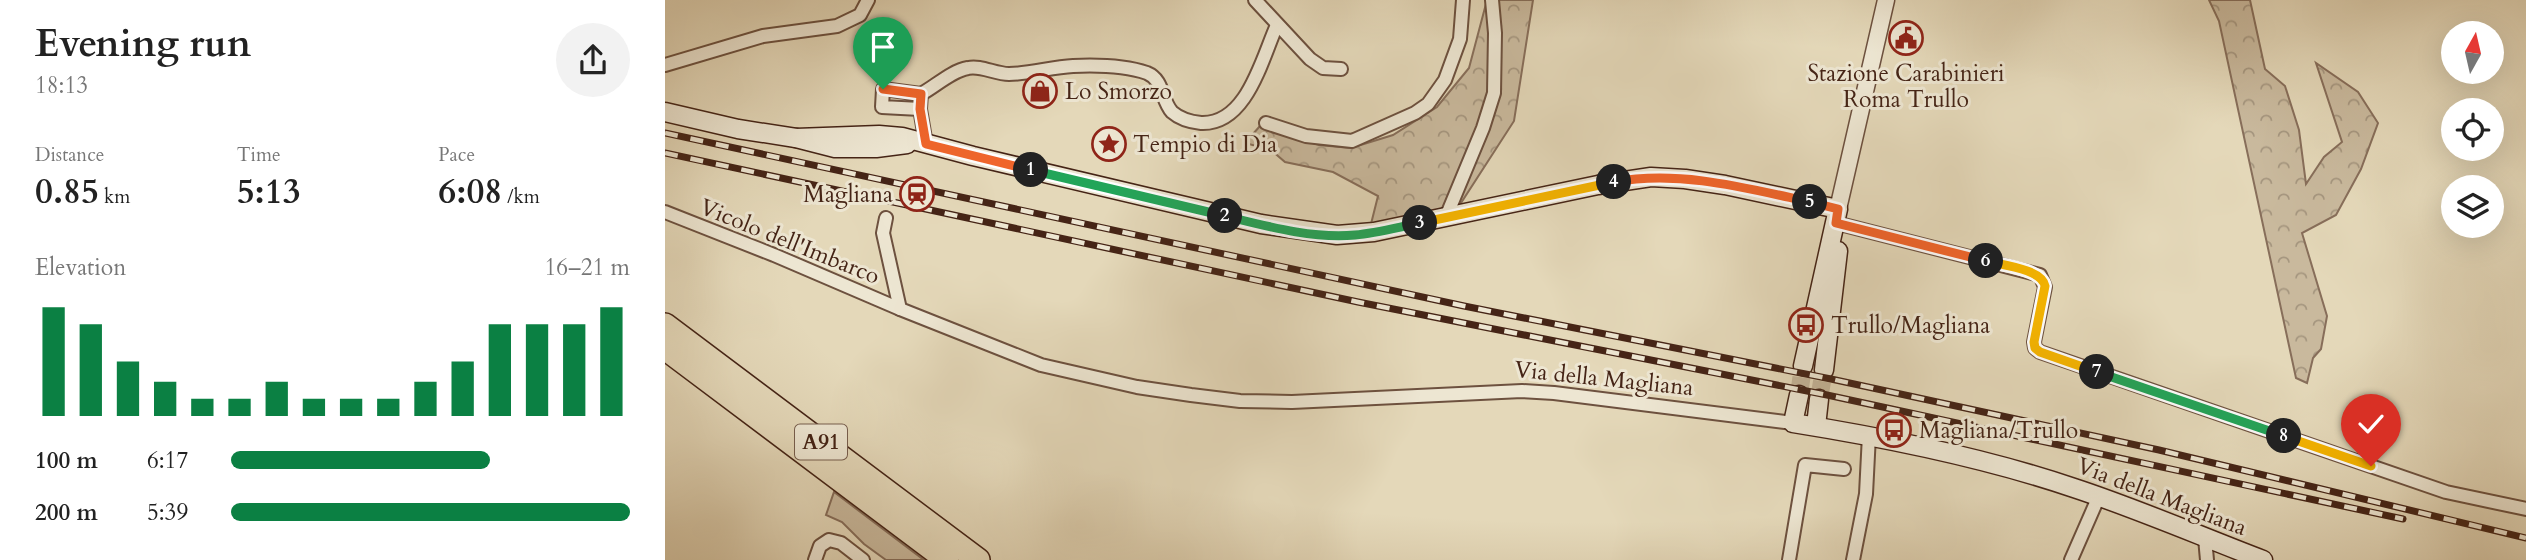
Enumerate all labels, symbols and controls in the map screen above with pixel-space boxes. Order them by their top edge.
pin [853,17,913,89]
text: Evening run [35,18,251,70]
public building icon: Stazione Carabinieri Roma Trullo [1887,19,1925,57]
north arrow [2441,21,2504,84]
map controls [2441,21,2504,238]
button: share [556,23,630,97]
icon: arrive [864,28,902,66]
place label: Stazione Carabinieri Roma Trullo [1807,58,2005,115]
text: 18:13 [35,70,88,101]
shop icon: Lo Smorzo [1021,72,1059,110]
place label: Lo Smorzo [1065,76,1172,107]
button: locate [2441,98,2504,161]
place icon: Tempio di Dia [1090,125,1128,163]
place label: Tempio di Dia [1133,129,1277,160]
text: Distance [35,142,104,168]
text: Time [237,142,281,168]
text: Pace [438,142,475,168]
pin: 1 [1013,152,1049,188]
text: 1 [1026,156,1035,182]
pin: 4 [1597,164,1632,200]
text: 0.85 [35,168,99,216]
text: 5:13 [237,168,301,216]
text: 6:08 [438,168,502,216]
text: 4 [1609,168,1618,194]
station icon: Magliana [898,175,936,213]
button: layers [2441,175,2504,238]
place label: Magliana [803,179,893,210]
text: km [99,184,130,210]
text: /km [502,184,540,210]
pin: 5 [1793,184,1827,220]
text: 5 [1805,188,1814,214]
street label: Vicolo dell'Imbarco [695,191,884,292]
pin: 2 [1207,198,1243,234]
text: 2 [1220,202,1229,228]
pin: 3 [1403,206,1437,241]
text: 3 [1415,209,1424,235]
pin: 6 [1969,244,2003,278]
text: 6 [1981,247,1990,273]
text: Elevation [35,252,126,283]
text: 16–21 m [545,252,630,283]
bus stop icon: Trullo/Magliana [1787,306,1825,344]
place label: Trullo/Magliana [1831,310,1990,341]
street label: Via della Magliana [1513,354,1695,403]
pin: 7 [2079,354,2115,390]
text: 7 [2092,358,2101,384]
pin [2341,394,2401,466]
icon: check [2352,405,2390,443]
bus stop icon: Magliana/Trullo [1875,411,1913,449]
place label: Magliana/Trullo [1919,415,2078,446]
pin: 8 [2267,418,2301,453]
text: 8 [2279,422,2288,448]
road number: A91 [795,424,847,460]
text: 100 m [35,445,98,476]
text: 6:17 [147,445,188,476]
street label: Via della Magliana [2072,450,2251,543]
text: 200 m [35,497,98,528]
text: 5:39 [147,497,188,528]

